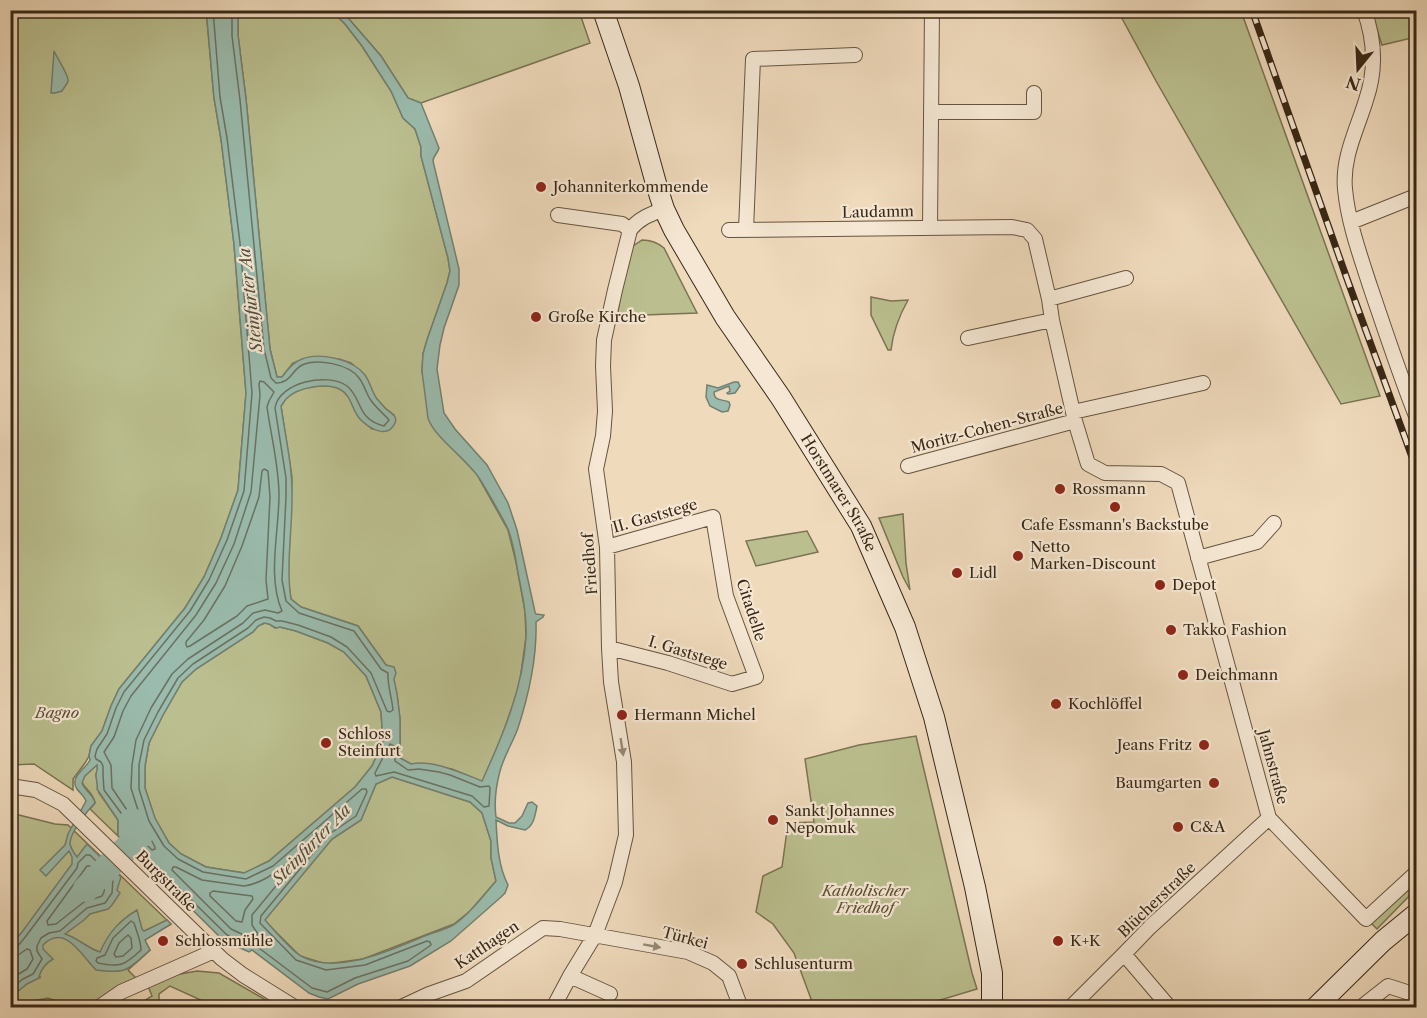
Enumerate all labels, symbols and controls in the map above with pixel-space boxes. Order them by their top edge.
north arrow [1328,39,1388,99]
text: N [1344,72,1363,95]
place label: Johanniterkommende [551,177,709,196]
marker: Johanniterkommende [534,180,548,194]
street label: Laudamm [842,201,914,222]
water label: Steinfurter Aa [234,246,266,354]
place label: Große Kirche [548,307,646,326]
marker: Große Kirche [529,310,543,324]
street label: Moritz-Cohen-Straße [909,398,1065,457]
street label: Horstmarer Straße [797,430,881,554]
place label: Rossmann [1072,479,1146,498]
marker: Rossmann [1053,482,1067,496]
street label: II. Gaststege [610,494,699,537]
marker: Cafe Essmann's Backstube [1108,500,1122,514]
place label: Cafe Essmann's Backstube [1021,515,1209,534]
street label: Friedhof [578,531,601,596]
place label: Netto Marken-Discount [1030,537,1157,573]
marker: Netto Marken-Discount [1011,549,1025,563]
place label: Lidl [969,563,998,582]
marker: Lidl [950,566,964,580]
place label: Depot [1172,575,1217,594]
street label: Citadelle [733,576,770,643]
marker: Depot [1153,578,1167,592]
place label: Takko Fashion [1183,620,1287,639]
marker: Takko Fashion [1164,623,1178,637]
street label: I. Gaststege [646,631,730,674]
place label: Deichmann [1195,665,1279,684]
marker: Deichmann [1176,668,1190,682]
place label: Kochlöffel [1068,694,1143,713]
marker: Kochlöffel [1049,697,1063,711]
park label: Bagno [34,703,79,722]
place label: Hermann Michel [634,705,756,724]
marker: Hermann Michel [615,708,629,722]
place label: Schloss Steinfurt [338,724,402,760]
street label: Jahnstraße [1254,726,1293,806]
place label: Jeans Fritz [1115,735,1192,754]
marker: Schloss Steinfurt [319,736,333,750]
one-way arrow [618,738,627,757]
marker: Jeans Fritz [1197,738,1211,752]
place label: Baumgarten [1115,773,1203,792]
marker: Baumgarten [1207,776,1221,790]
water label: Steinfurter Aa [267,799,355,889]
place label: Sankt Johannes Nepomuk [785,801,894,837]
marker: Sankt Johannes Nepomuk [766,813,780,827]
place label: C&A [1190,817,1226,836]
marker: C&A [1171,820,1185,834]
street label: Burgstraße [132,846,201,915]
street label: Blücherstraße [1114,858,1199,941]
park label: Katholischer Friedhof [821,881,909,917]
street label: Katthagen [451,916,523,973]
street label: Türkei [660,922,711,953]
place label: Schlossmühle [175,931,273,950]
place label: K+K [1070,931,1102,950]
marker: Schlossmühle [156,934,170,948]
marker: K+K [1051,934,1065,948]
one-way arrow [643,942,662,951]
place label: Schlusenturm [754,954,853,973]
marker: Schlusenturm [735,957,749,971]

